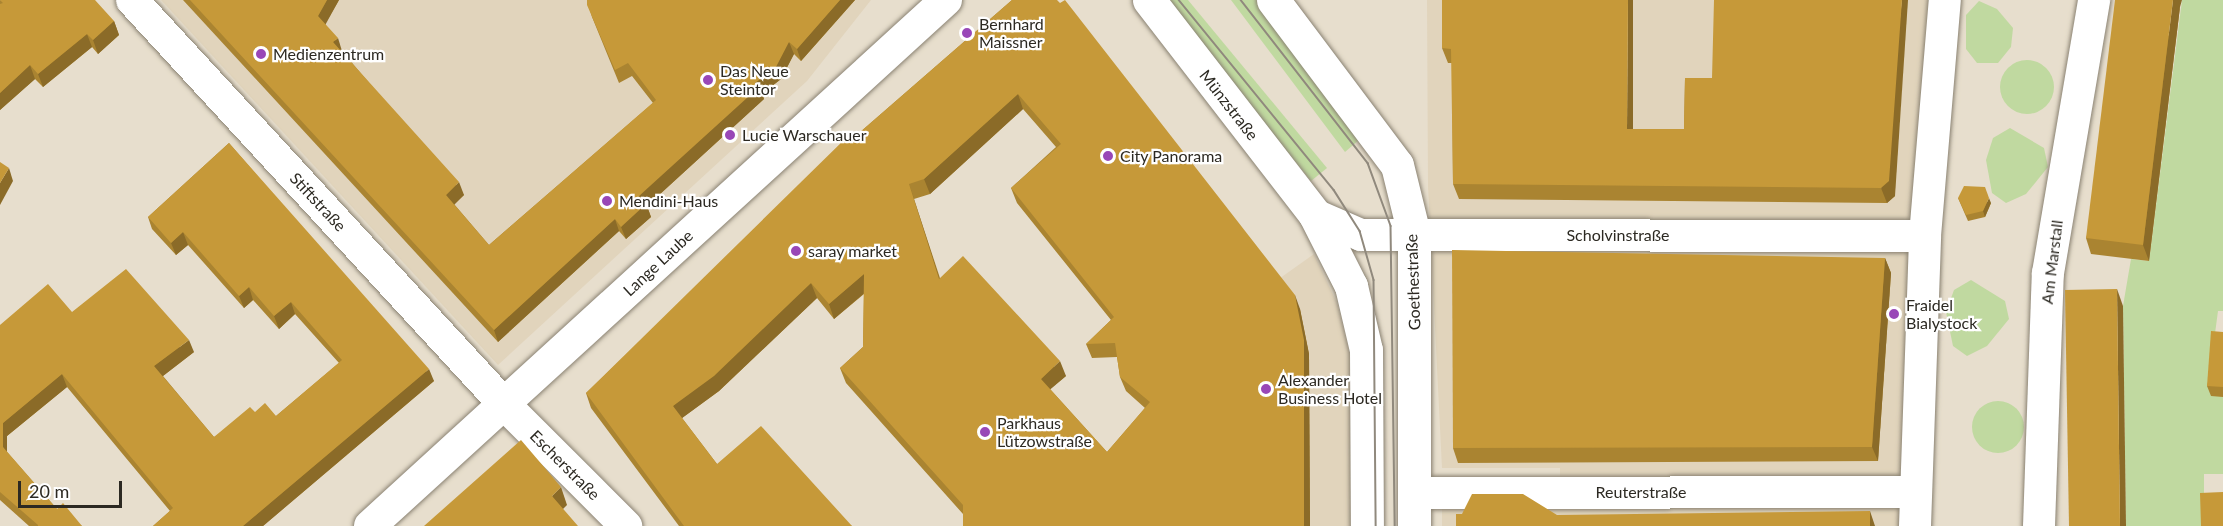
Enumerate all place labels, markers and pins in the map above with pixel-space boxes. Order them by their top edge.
place label: Bernhard Maissner [979,14,1044,52]
marker: Bernhard Maissner [960,26,974,40]
place label: Medienzentrum [273,44,384,64]
marker: Medienzentrum [254,47,268,61]
place label: Das Neue Steintor [720,61,789,99]
marker: Das Neue Steintor [701,73,715,87]
place label: Lucie Warschauer [742,125,867,145]
marker: Lucie Warschauer [723,128,737,142]
place label: City Panorama [1120,146,1223,166]
marker: City Panorama [1101,149,1115,163]
place label: Mendini-Haus [619,191,718,211]
marker: Mendini-Haus [600,194,614,208]
place label: saray market [808,241,897,261]
marker: saray market [789,244,803,258]
place label: Fraidel Bialystock [1906,295,1977,333]
marker: Fraidel Bialystock [1887,307,1901,321]
place label: Alexander Business Hotel [1278,370,1382,408]
marker: Alexander Business Hotel [1259,382,1273,396]
place label: Parkhaus Lützowstraße [997,413,1092,451]
marker: Parkhaus Lützowstraße [978,425,992,439]

